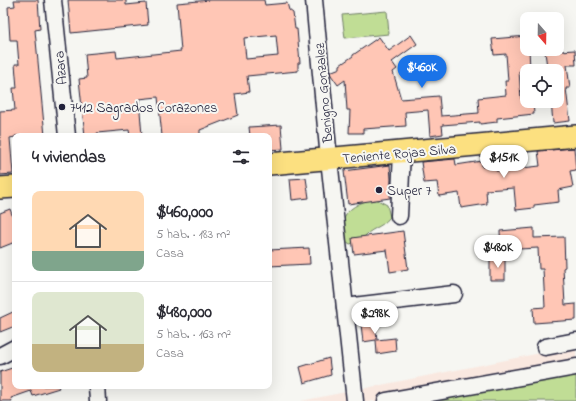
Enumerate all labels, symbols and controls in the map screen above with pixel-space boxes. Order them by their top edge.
north arrow [520,12,564,56]
map controls [520,12,564,108]
street label: Benigno Gonzalez [310,42,340,145]
street label: Azara [49,50,74,86]
pin: $460K [394,55,450,89]
text: $460K [407,58,437,77]
button: locate [520,64,564,108]
place label: 7412 Sagrados Corazones [70,98,217,120]
marker: 7412 Sagrados Corazones [57,102,67,112]
street label: Teniente Rojas Silva [341,139,457,170]
text: 4 viviendas [32,145,106,170]
pin: $151K [476,145,532,179]
icon: filters [230,146,252,168]
text: $151K [489,148,519,167]
place label: Super 7 [387,181,432,202]
marker: Super 7 [374,185,384,195]
text: $460,000 [156,200,213,225]
icon: home [64,207,112,255]
text: 5 hab. · 183 m² [156,225,230,244]
pin: $480K [470,235,526,269]
text: $480K [483,238,513,257]
text: Casa [156,244,184,263]
text: $480,000 [156,300,212,325]
pin: $298K [347,301,403,335]
text: $298K [360,304,390,323]
icon: home [64,308,112,356]
text: 5 hab. · 163 m² [156,325,231,344]
text: Casa [156,344,184,363]

